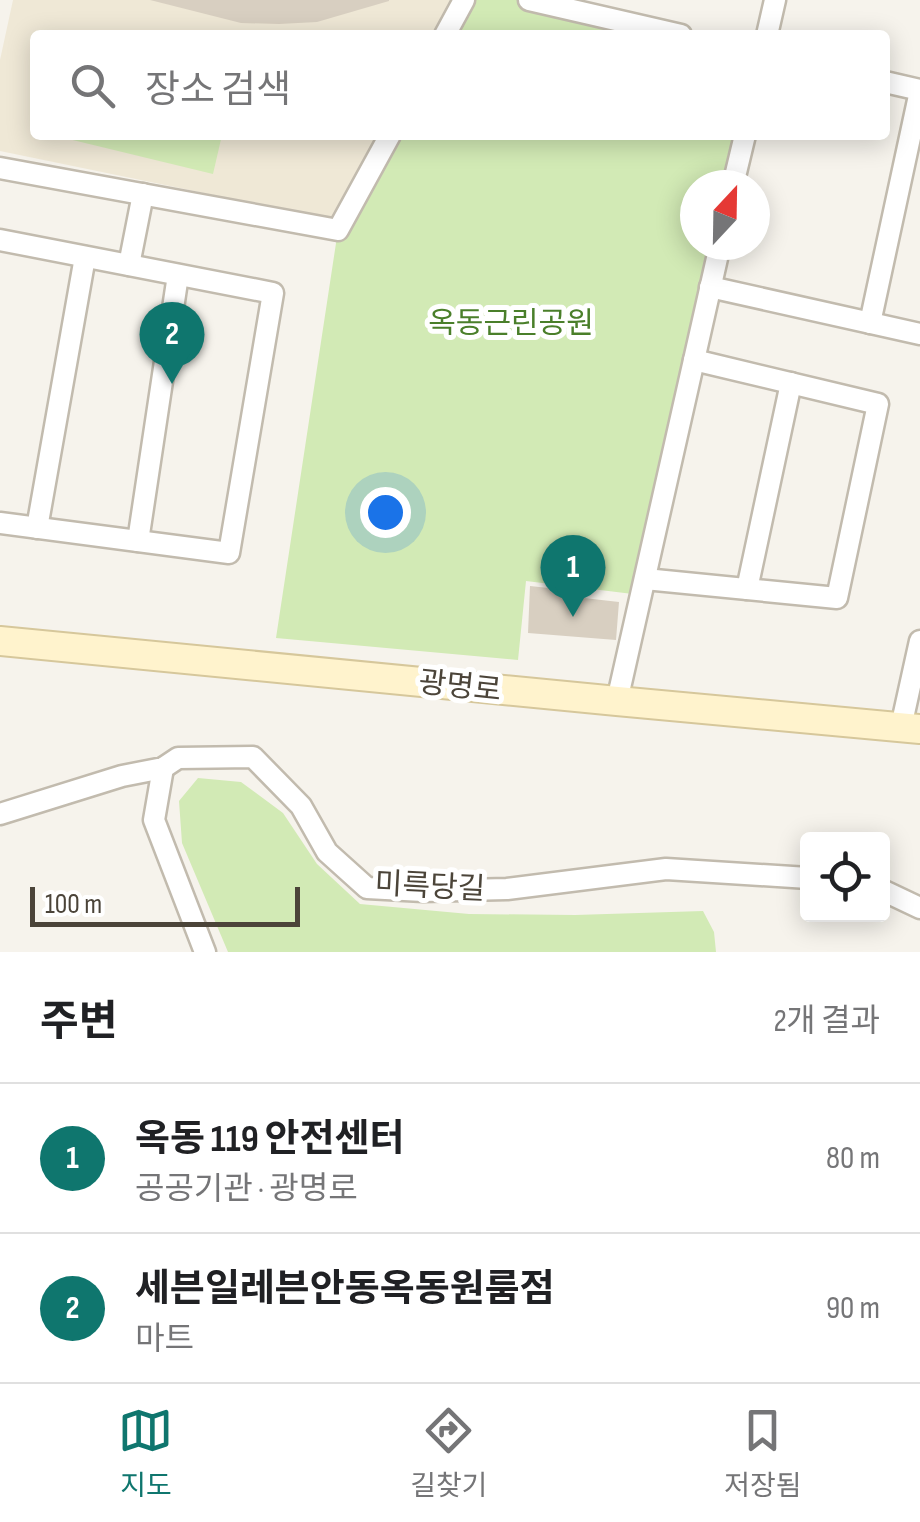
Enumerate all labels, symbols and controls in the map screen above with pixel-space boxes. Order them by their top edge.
search box [30,30,890,140]
icon: search [65,58,120,113]
text: 장소 검색 [145,68,291,113]
north arrow [680,170,770,260]
pin: 2 [140,302,204,384]
park label: 옥동근린공원 [428,306,594,342]
your location [360,487,411,538]
pin: 1 [540,534,606,617]
street label: 광명로 [417,665,503,709]
map controls [800,832,890,922]
button: locate [800,832,890,922]
street label: 미륵당길 [374,866,486,908]
scale bar [30,882,300,926]
text: 100 m [45,888,102,921]
text: 주변 [40,997,117,1048]
text: 2개 결과 [773,1002,880,1041]
text: 옥동 119 안전센터 [135,1117,404,1162]
text: 1 [66,1139,79,1178]
text: 80 m [826,1139,880,1178]
text: 공공기관 · 광명로 [135,1170,358,1209]
text: 세븐일레븐안동옥동원룸점 [135,1267,555,1312]
text: 2 [65,1289,80,1328]
text: 90 m [826,1289,880,1328]
text: 마트 [135,1320,194,1359]
tab: 지도 [118,1403,173,1503]
tab: 길찾기 [410,1403,488,1503]
tab: 저장됨 [724,1403,802,1503]

